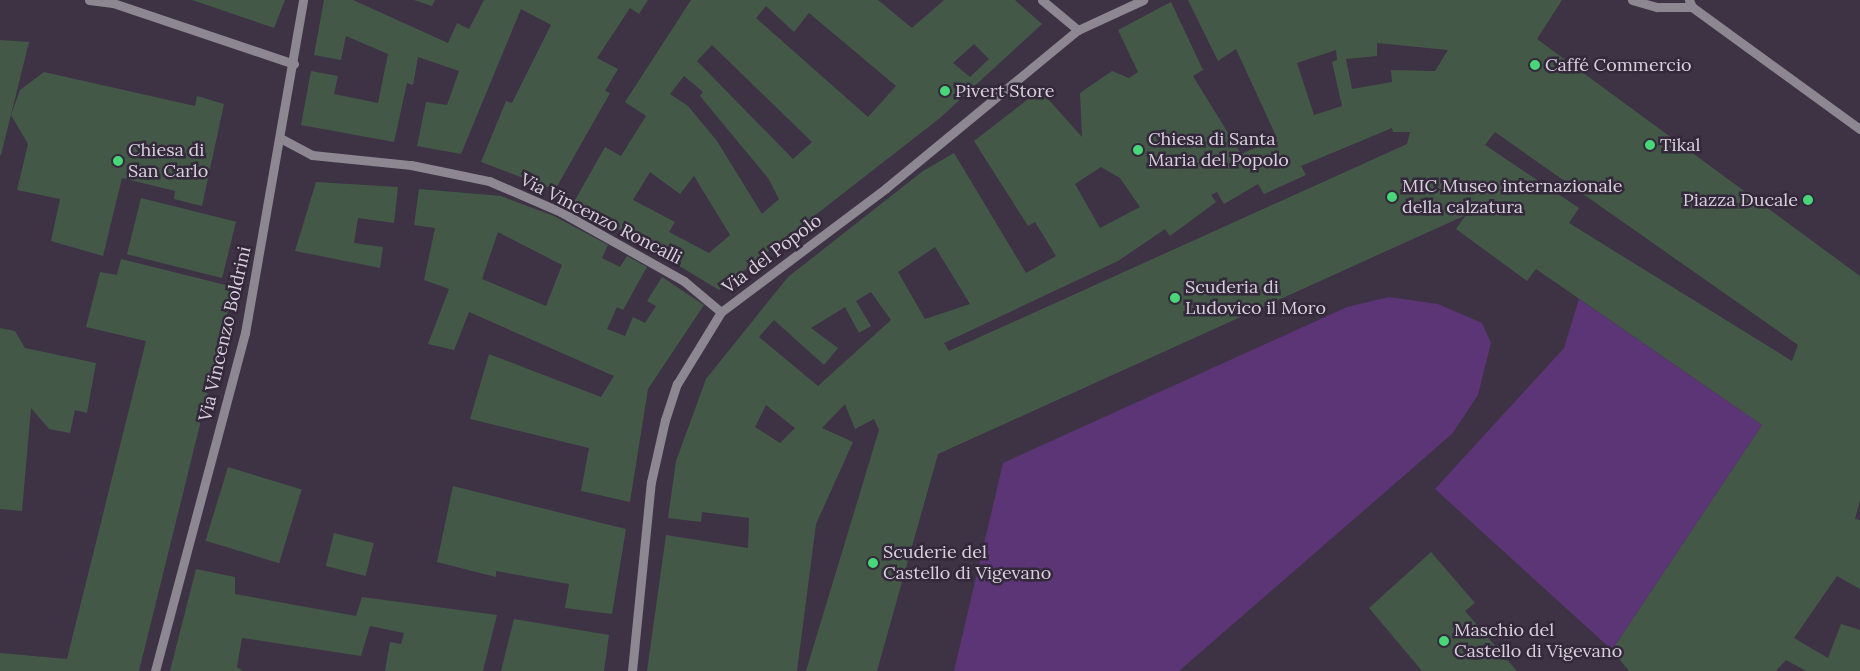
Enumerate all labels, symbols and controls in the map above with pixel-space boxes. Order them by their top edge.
place label: Caffé Commercio [1545,54,1692,76]
marker: Caffé Commercio [1529,59,1541,71]
place label: Pivert Store [955,80,1054,102]
marker: Pivert Store [939,85,951,97]
place label: Chiesa di Santa Maria del Popolo [1148,129,1289,172]
place label: Tikal [1660,134,1700,156]
marker: Tikal [1644,139,1656,151]
place label: Chiesa di San Carlo [128,140,208,182]
marker: Chiesa di Santa Maria del Popolo [1132,144,1144,156]
marker: Chiesa di San Carlo [112,155,124,167]
street label: Via Vincenzo Roncalli [516,169,686,269]
place label: MIC Museo internazionale della calzatura [1402,176,1622,218]
place label: Piazza Ducale [1683,189,1798,211]
marker: MIC Museo internazionale della calzatura [1386,191,1398,203]
marker: Piazza Ducale [1802,194,1814,206]
street label: Via del Popolo [718,210,826,298]
street label: Via Vincenzo Boldrini [194,244,256,424]
place label: Scuderia di Ludovico il Moro [1185,277,1326,320]
marker: Scuderia di Ludovico il Moro [1169,292,1181,304]
place label: Scuderie del Castello di Vigevano [883,542,1051,584]
marker: Scuderie del Castello di Vigevano [867,557,879,569]
place label: Maschio del Castello di Vigevano [1454,620,1622,662]
marker: Maschio del Castello di Vigevano [1438,635,1450,647]

